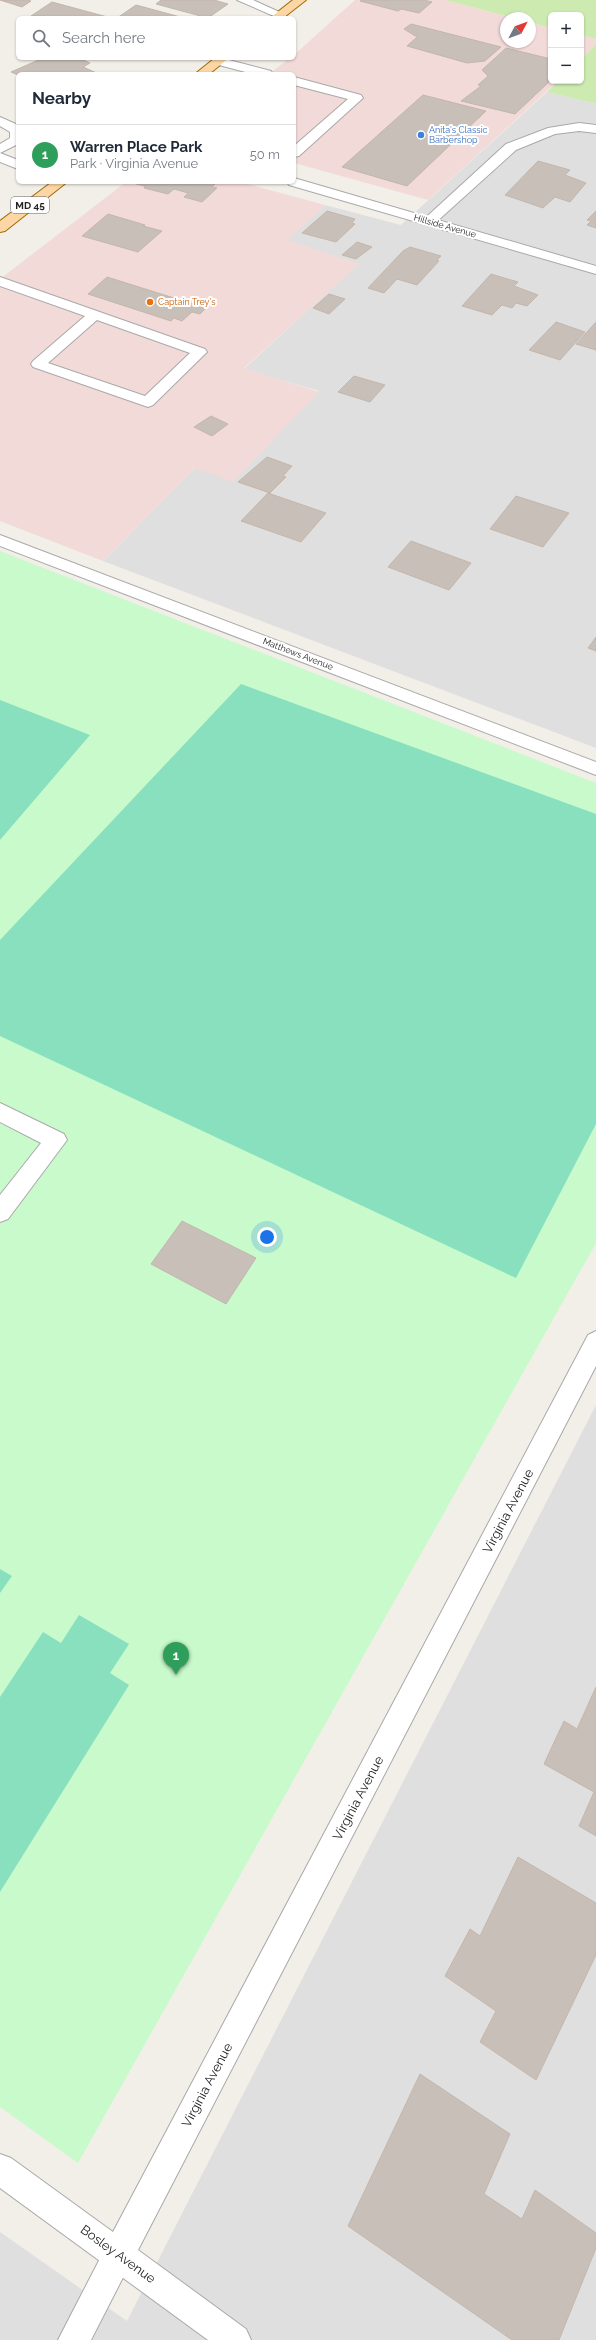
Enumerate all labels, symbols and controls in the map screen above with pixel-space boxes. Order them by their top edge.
north arrow [500,12,536,48]
map controls [548,12,584,84]
button: + [548,12,584,48]
search box [16,16,296,60]
icon: search [30,27,52,49]
text: Search here [62,29,145,47]
button: − [548,48,584,84]
text: Nearby [32,88,91,108]
place label: Anita's Classic Barbershop [429,125,488,145]
marker: Anita's Classic Barbershop [416,130,426,140]
text: Warren Place Park [70,138,202,156]
text: 1 [42,147,48,162]
text: 50 m [250,147,280,162]
text: Park · Virginia Avenue [70,156,198,171]
road number: MD 45 [11,197,49,213]
street label: Hillside Avenue [413,212,478,240]
marker: Captain Trey's [145,297,155,307]
place label: Captain Trey's [158,297,216,307]
street label: Matthews Avenue [262,636,335,672]
your location [257,1227,277,1247]
street label: Virginia Avenue [480,1466,537,1556]
pin: 1 [163,1642,189,1675]
street label: Virginia Avenue [330,1753,387,1843]
street label: Virginia Avenue [179,2040,236,2130]
street label: Bosley Avenue [78,2222,159,2286]

